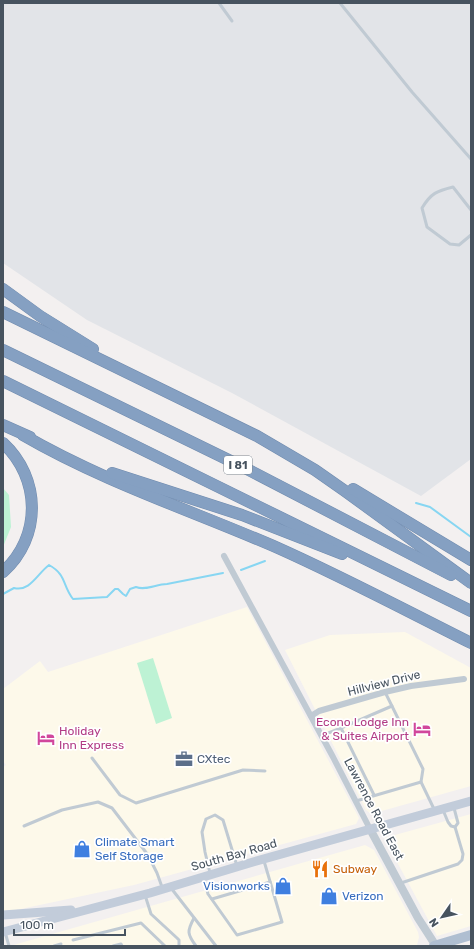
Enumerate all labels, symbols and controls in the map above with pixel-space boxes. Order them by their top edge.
road number: I 81 [224,456,252,474]
street label: Hillview Drive [346,667,422,699]
place label: Econo Lodge Inn & Suites Airport [316,715,409,743]
hotel icon: Econo Lodge Inn & Suites Airport [412,719,432,739]
place label: Holiday Inn Express [59,724,124,752]
hotel icon: Holiday Inn Express [36,728,56,748]
office icon: CXtec [174,749,194,769]
place label: CXtec [197,752,231,766]
street label: Lawrence Road East [341,755,407,863]
place label: Climate Smart Self Storage [95,835,175,863]
street label: South Bay Road [189,836,279,874]
shop icon: Climate Smart Self Storage [72,839,92,859]
restaurant icon: Subway [310,859,330,879]
place label: Subway [333,862,378,876]
shop icon: Visionworks [273,876,293,896]
place label: Visionworks [203,879,270,893]
shop icon: Verizon [319,886,339,906]
place label: Verizon [342,889,384,903]
north arrow [422,897,462,937]
scale bar [14,911,125,937]
text: N [426,915,442,929]
text: 100 m [20,918,54,932]

